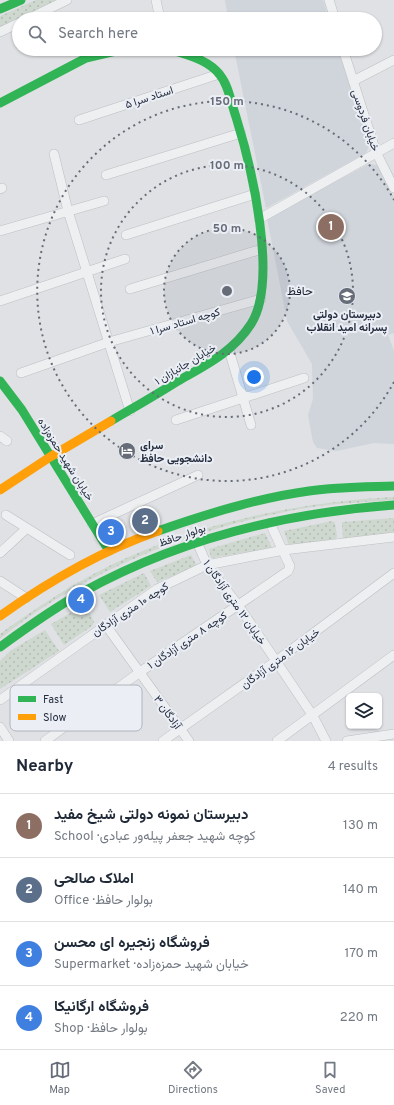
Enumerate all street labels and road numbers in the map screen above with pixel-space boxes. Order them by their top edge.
street label: استاد سرا ۵ [123,84,175,112]
street label: خیابان فردوسی [348,87,382,153]
street label: کوچه استاد سرا ۱ [149,305,222,339]
street label: خیابان جانبازان ۱ [152,341,219,389]
street label: خیابان شهید حمزه‌زاده [34,415,96,504]
street label: بولوار حافظ [157,521,208,551]
street label: خیابان ۱۲ متری آزادگان ۱ [200,557,269,648]
street label: کوچه ۱۰ متری آزادگان [90,580,172,640]
street label: کوچه ۸ متری آزادگان ۱ [145,609,230,673]
street label: خیابان ۱۶ متری آزادگان [238,625,323,692]
street label: آزادگان ۳ [150,693,185,733]

